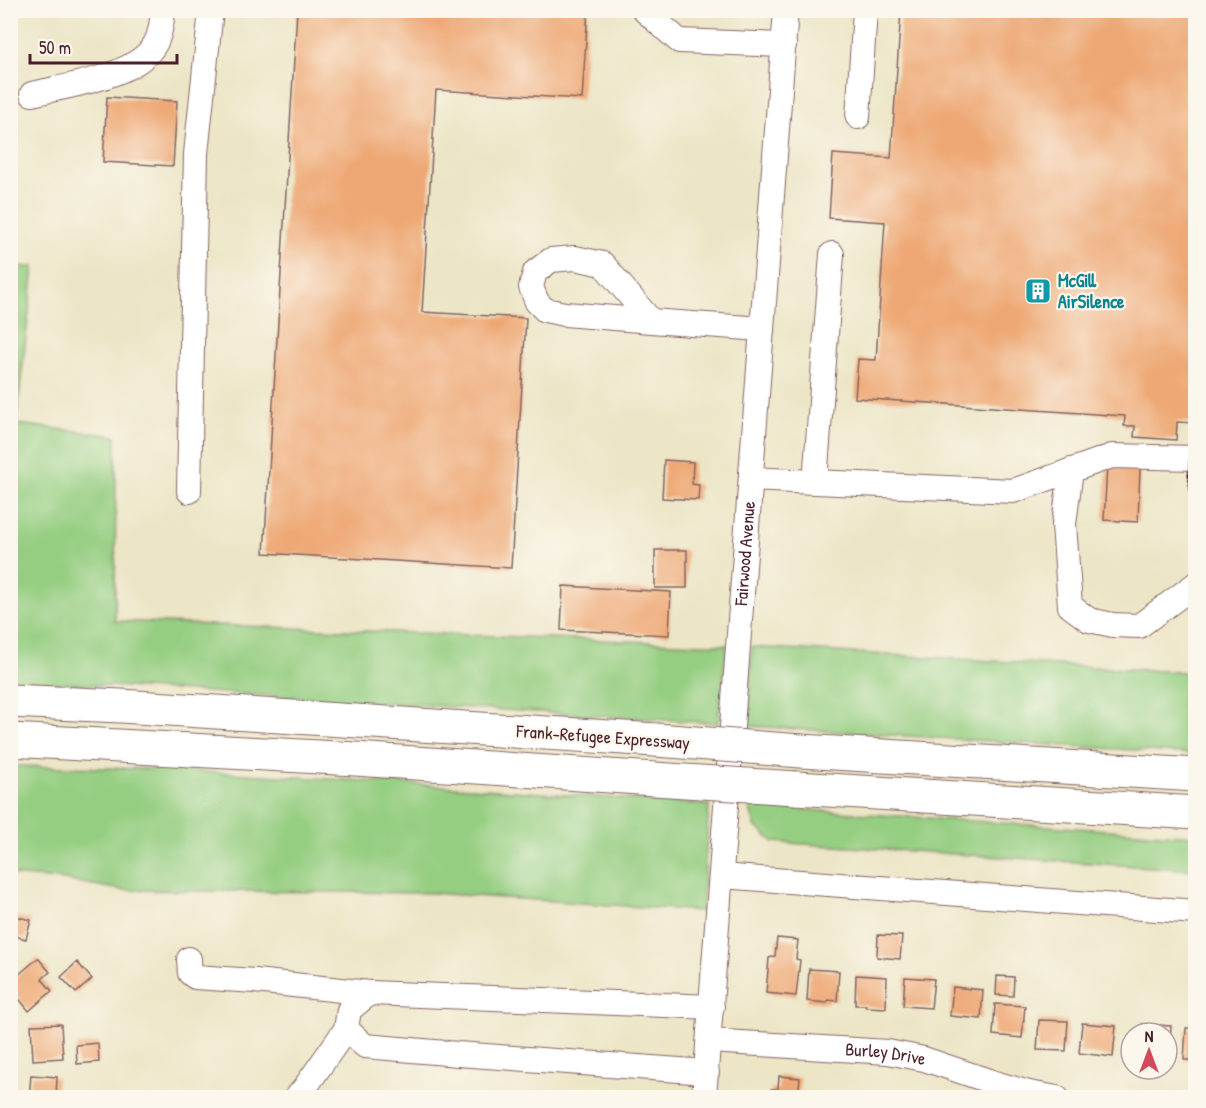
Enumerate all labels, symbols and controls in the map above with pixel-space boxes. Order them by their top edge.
scale bar [30,27,177,65]
text: 50 m [39,35,71,60]
place label: McGill AirSilence [1058,268,1125,314]
building icon: McGill AirSilence [1023,276,1053,306]
street label: Fairwood Avenue [728,500,761,608]
street label: Frank-Refugee Expressway [514,718,691,755]
north arrow [1119,1021,1179,1081]
text: N [1145,1025,1154,1047]
street label: Burley Drive [845,1036,928,1071]

